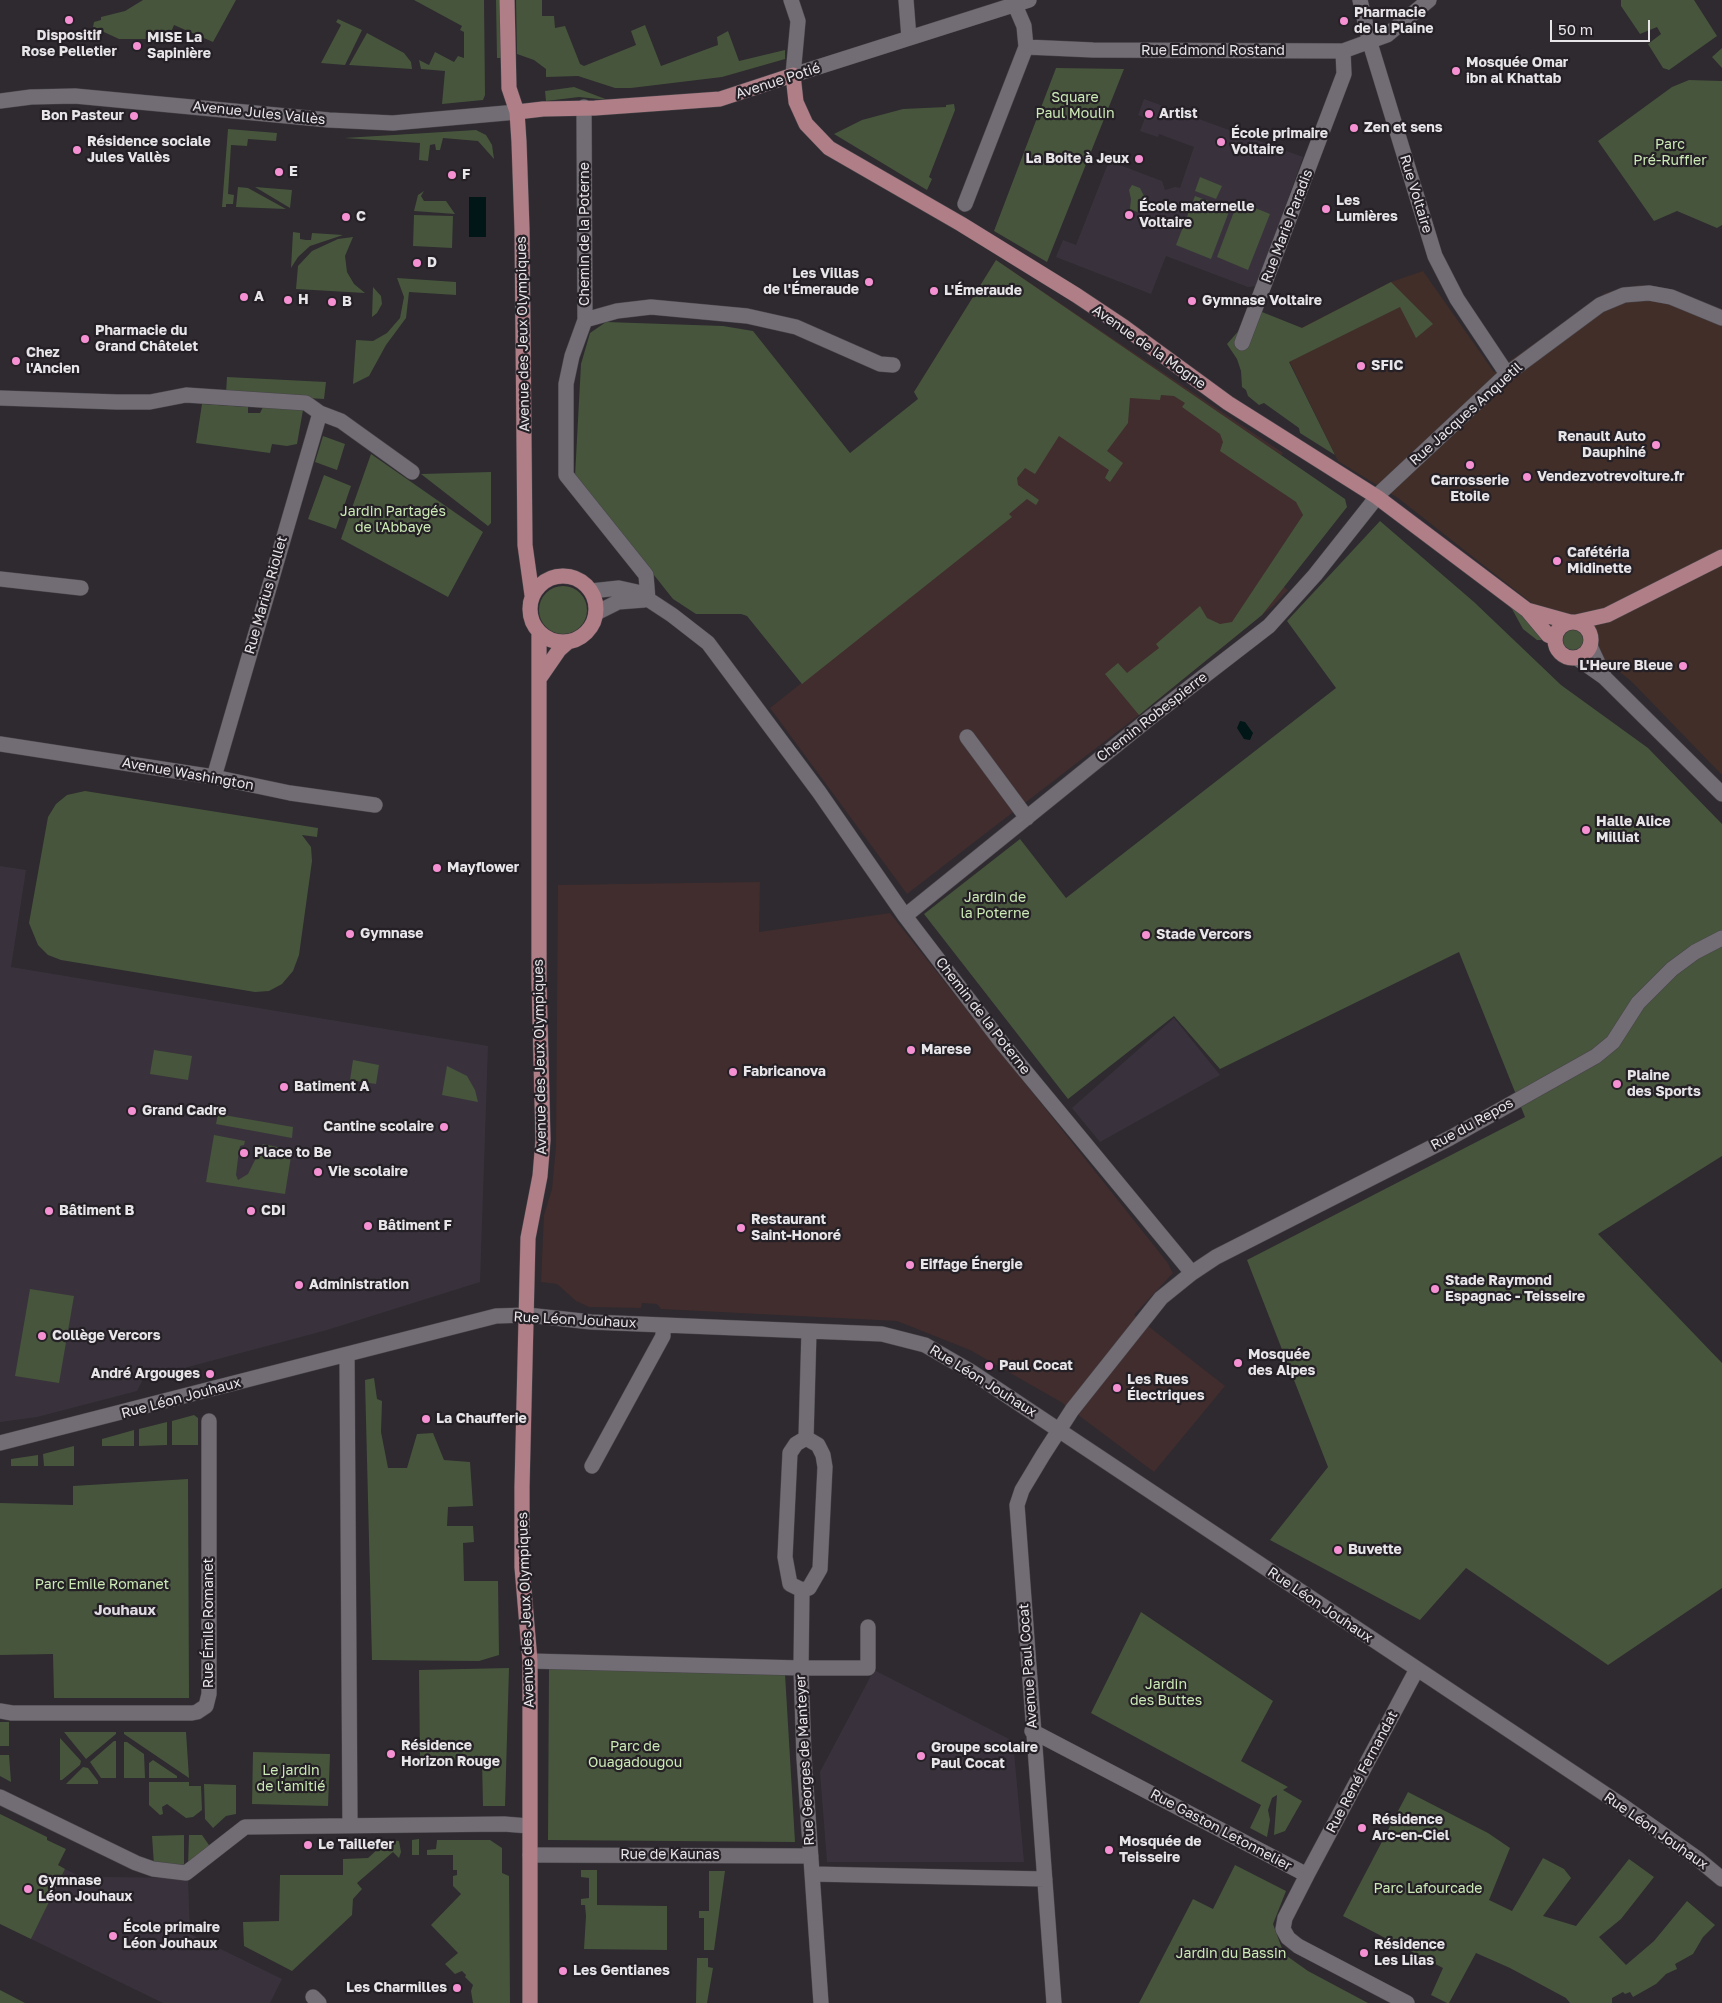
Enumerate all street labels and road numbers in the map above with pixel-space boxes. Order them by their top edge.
street label: Rue Edmond Rostand [1141,43,1285,59]
street label: Avenue Potié [734,59,822,103]
street label: Avenue Jules Vallès [192,98,326,128]
street label: Rue Voltaire [1396,153,1436,235]
street label: Chemin de la Poterne [577,162,593,306]
street label: Rue Marie Paradis [1258,167,1316,285]
street label: Avenue des Jeux Olympiques [513,236,533,432]
street label: Avenue de la Mogne [1089,301,1209,393]
street label: Rue Jacques Anquetil [1406,359,1526,469]
street label: Rue Marius Riollet [241,534,291,656]
street label: Chemin Robespierre [1093,669,1211,765]
street label: Avenue Washington [121,754,255,794]
street label: Chemin de la Poterne [932,954,1034,1078]
street label: Avenue des Jeux Olympiques [530,959,550,1155]
street label: Rue du Repos [1428,1094,1516,1154]
street label: Rue Léon Jouhaux [513,1308,637,1332]
street label: Rue Léon Jouhaux [926,1341,1040,1421]
street label: Rue Léon Jouhaux [119,1374,243,1422]
street label: Avenue des Jeux Olympiques [514,1512,538,1708]
street label: Rue Émile Romanet [201,1558,217,1688]
street label: Rue Léon Jouhaux [1264,1564,1376,1646]
street label: Avenue Paul Cocat [1015,1603,1041,1729]
street label: Rue Georges de Manteyer [792,1674,818,1846]
street label: Rue René Fernandat [1323,1708,1401,1836]
street label: Rue Gaston Letonnelier [1147,1786,1295,1874]
street label: Rue Léon Jouhaux [1601,1789,1711,1873]
street label: Rue de Kaunas [620,1847,720,1863]

